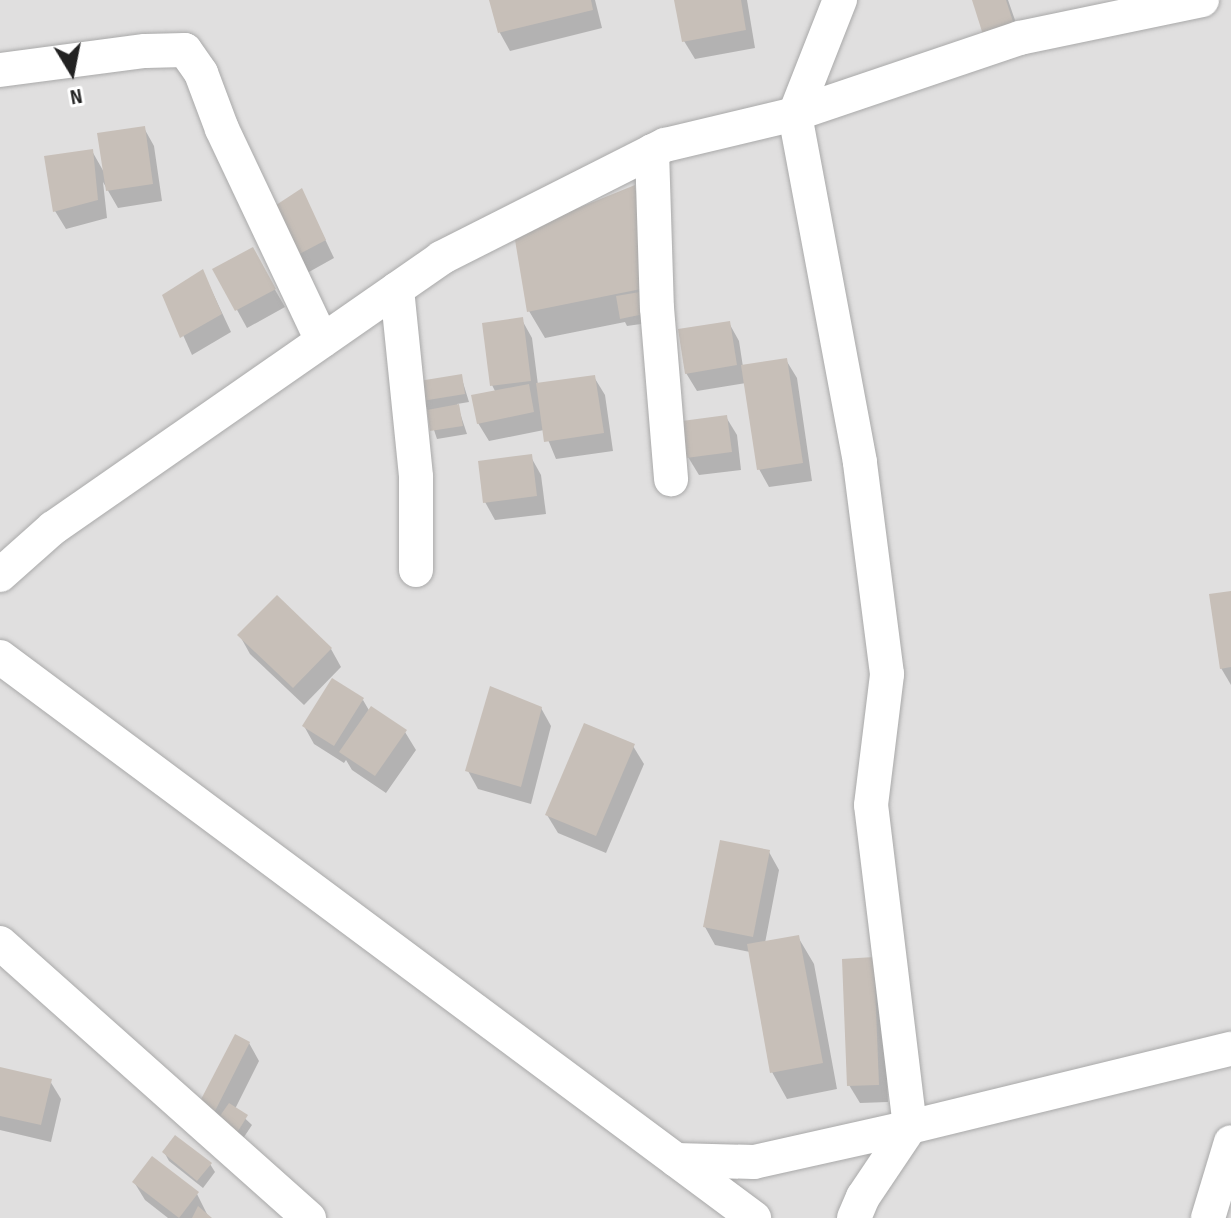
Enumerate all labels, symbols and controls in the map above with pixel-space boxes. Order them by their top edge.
north arrow [32,32,112,112]
text: N [68,82,84,110]

